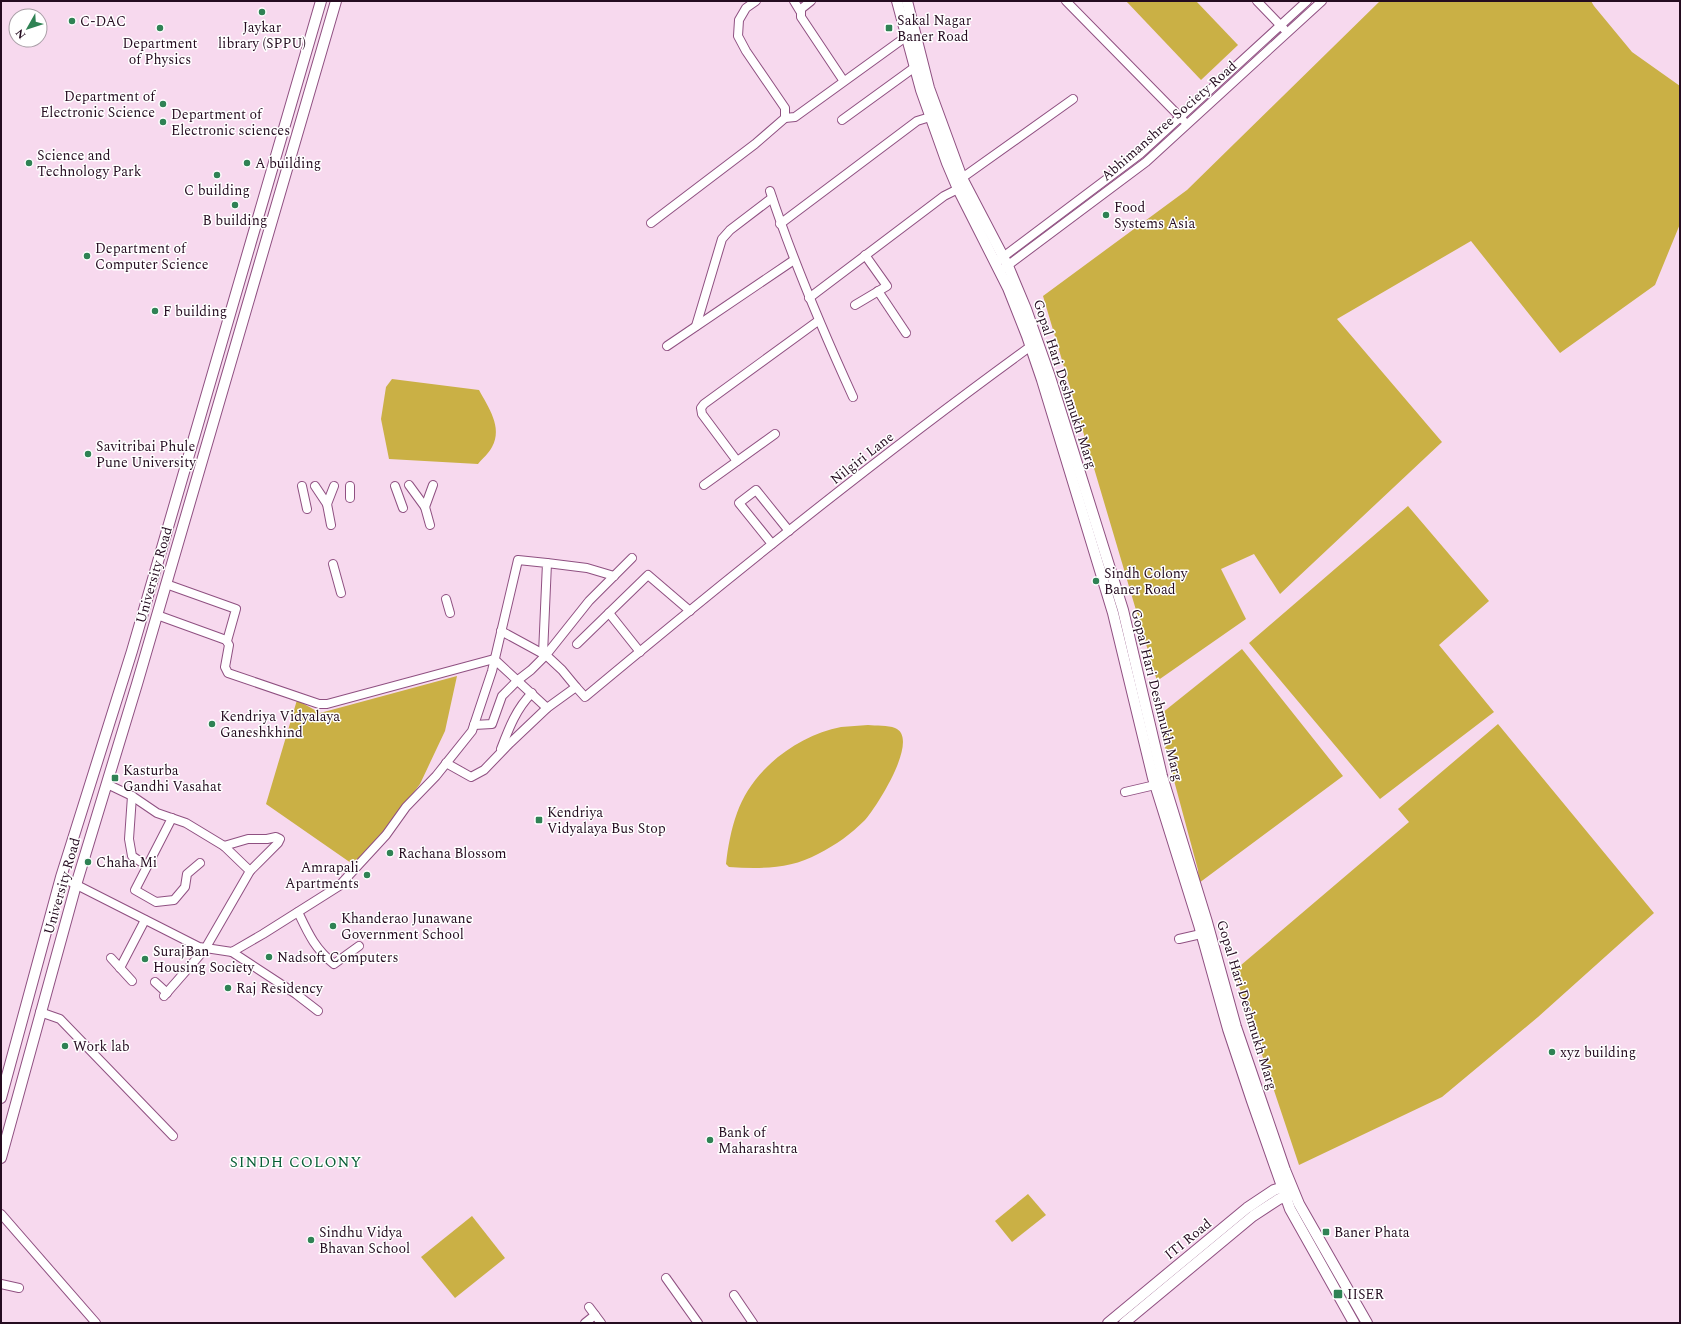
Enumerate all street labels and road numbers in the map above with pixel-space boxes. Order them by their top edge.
street label: Abhimanshree Society Road [1096,56,1242,186]
street label: Gopal Hari Deshmukh Marg [1028,297,1102,471]
street label: Nilgiri Lane [826,426,898,490]
street label: University Road [130,524,178,626]
street label: Gopal Hari Deshmukh Marg [1125,607,1189,783]
street label: University Road [38,835,86,937]
street label: Gopal Hari Deshmukh Marg [1211,917,1283,1093]
street label: ITI Road [1160,1213,1216,1265]

